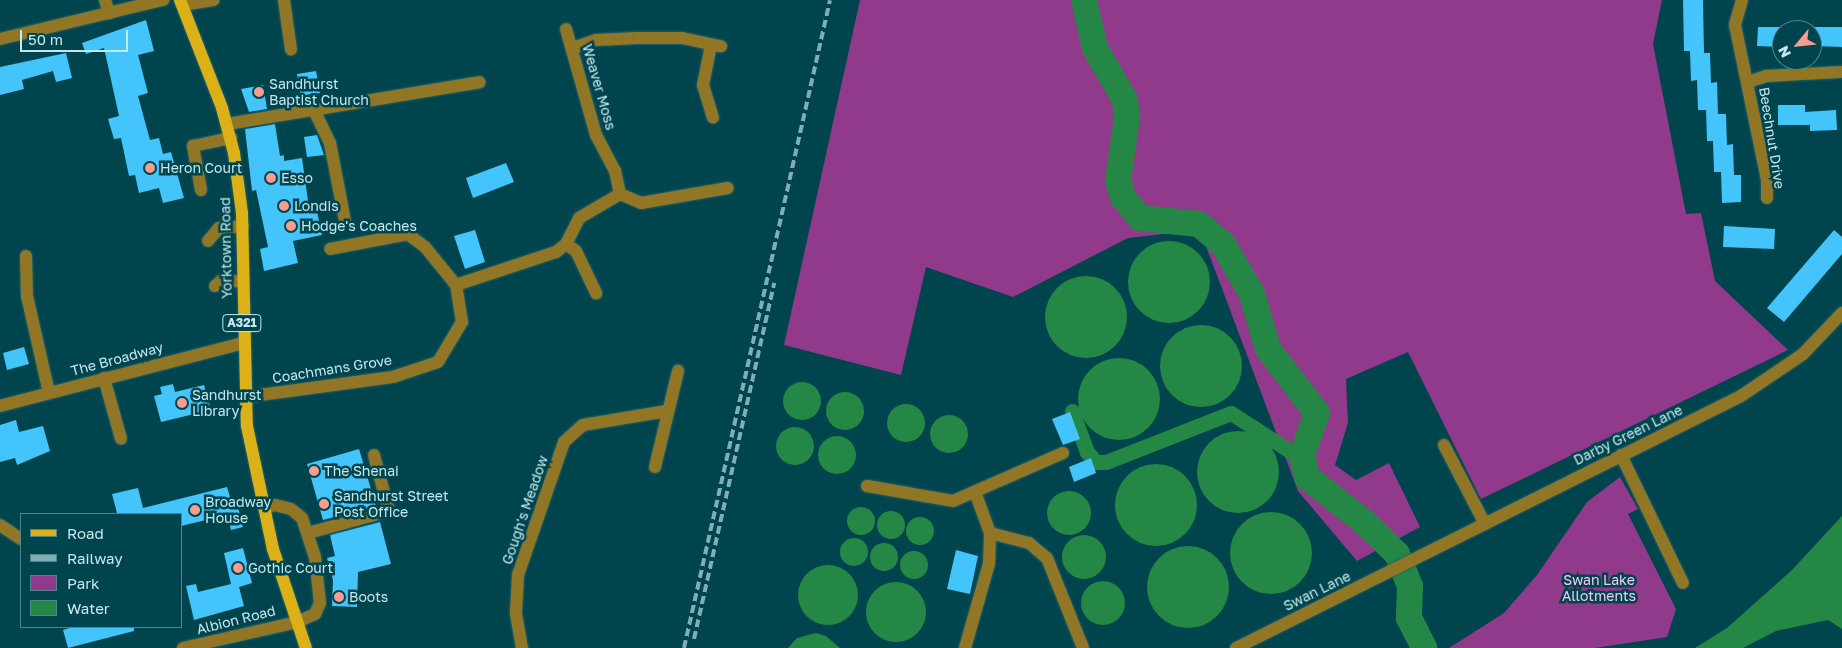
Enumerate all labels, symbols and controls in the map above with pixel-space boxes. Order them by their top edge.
scale bar [22,20,130,52]
north arrow [1772,20,1822,70]
text: 50 m [28,30,63,48]
street label: Weaver Moss [579,42,619,132]
text: N [1774,43,1794,61]
place label: Sandhurst Baptist Church [269,76,369,108]
marker: Sandhurst Baptist Church [253,86,265,98]
street label: Beechnut Drive [1756,86,1788,190]
place label: Heron Court [160,160,242,176]
marker: Heron Court [144,162,156,174]
place label: Esso [281,170,313,186]
marker: Esso [265,172,277,184]
street label: Yorktown Road [217,197,235,299]
place label: Londis [294,198,339,214]
marker: Londis [278,200,290,212]
place label: Hodge's Coaches [301,218,417,234]
marker: Hodge's Coaches [285,220,297,232]
road number: A321 [222,314,262,332]
street label: The Broadway [69,339,165,379]
street label: Coachmans Grove [271,351,393,387]
place label: Sandhurst Library [192,387,262,420]
marker: Sandhurst Library [176,397,188,409]
street label: Darby Green Lane [1571,401,1685,469]
street label: Gough's Meadow [498,453,552,567]
place label: The Shenai [324,463,399,479]
marker: The Shenai [308,465,320,477]
place label: Sandhurst Street Post Office [334,488,449,520]
place label: Broadway House [205,494,271,526]
marker: Sandhurst Street Post Office [318,498,330,510]
marker: Broadway House [189,504,201,516]
legend [20,513,182,628]
text: Road [67,524,104,542]
text: Railway [67,549,123,567]
place label: Gothic Court [248,560,333,576]
marker: Gothic Court [232,562,244,574]
street label: Swan Lane [1281,568,1353,614]
park label: Swan Lake Allotments [1562,572,1636,604]
text: Park [67,574,99,592]
place label: Boots [349,589,388,605]
marker: Boots [333,591,345,603]
text: Water [67,599,110,617]
street label: Albion Road [195,602,277,638]

